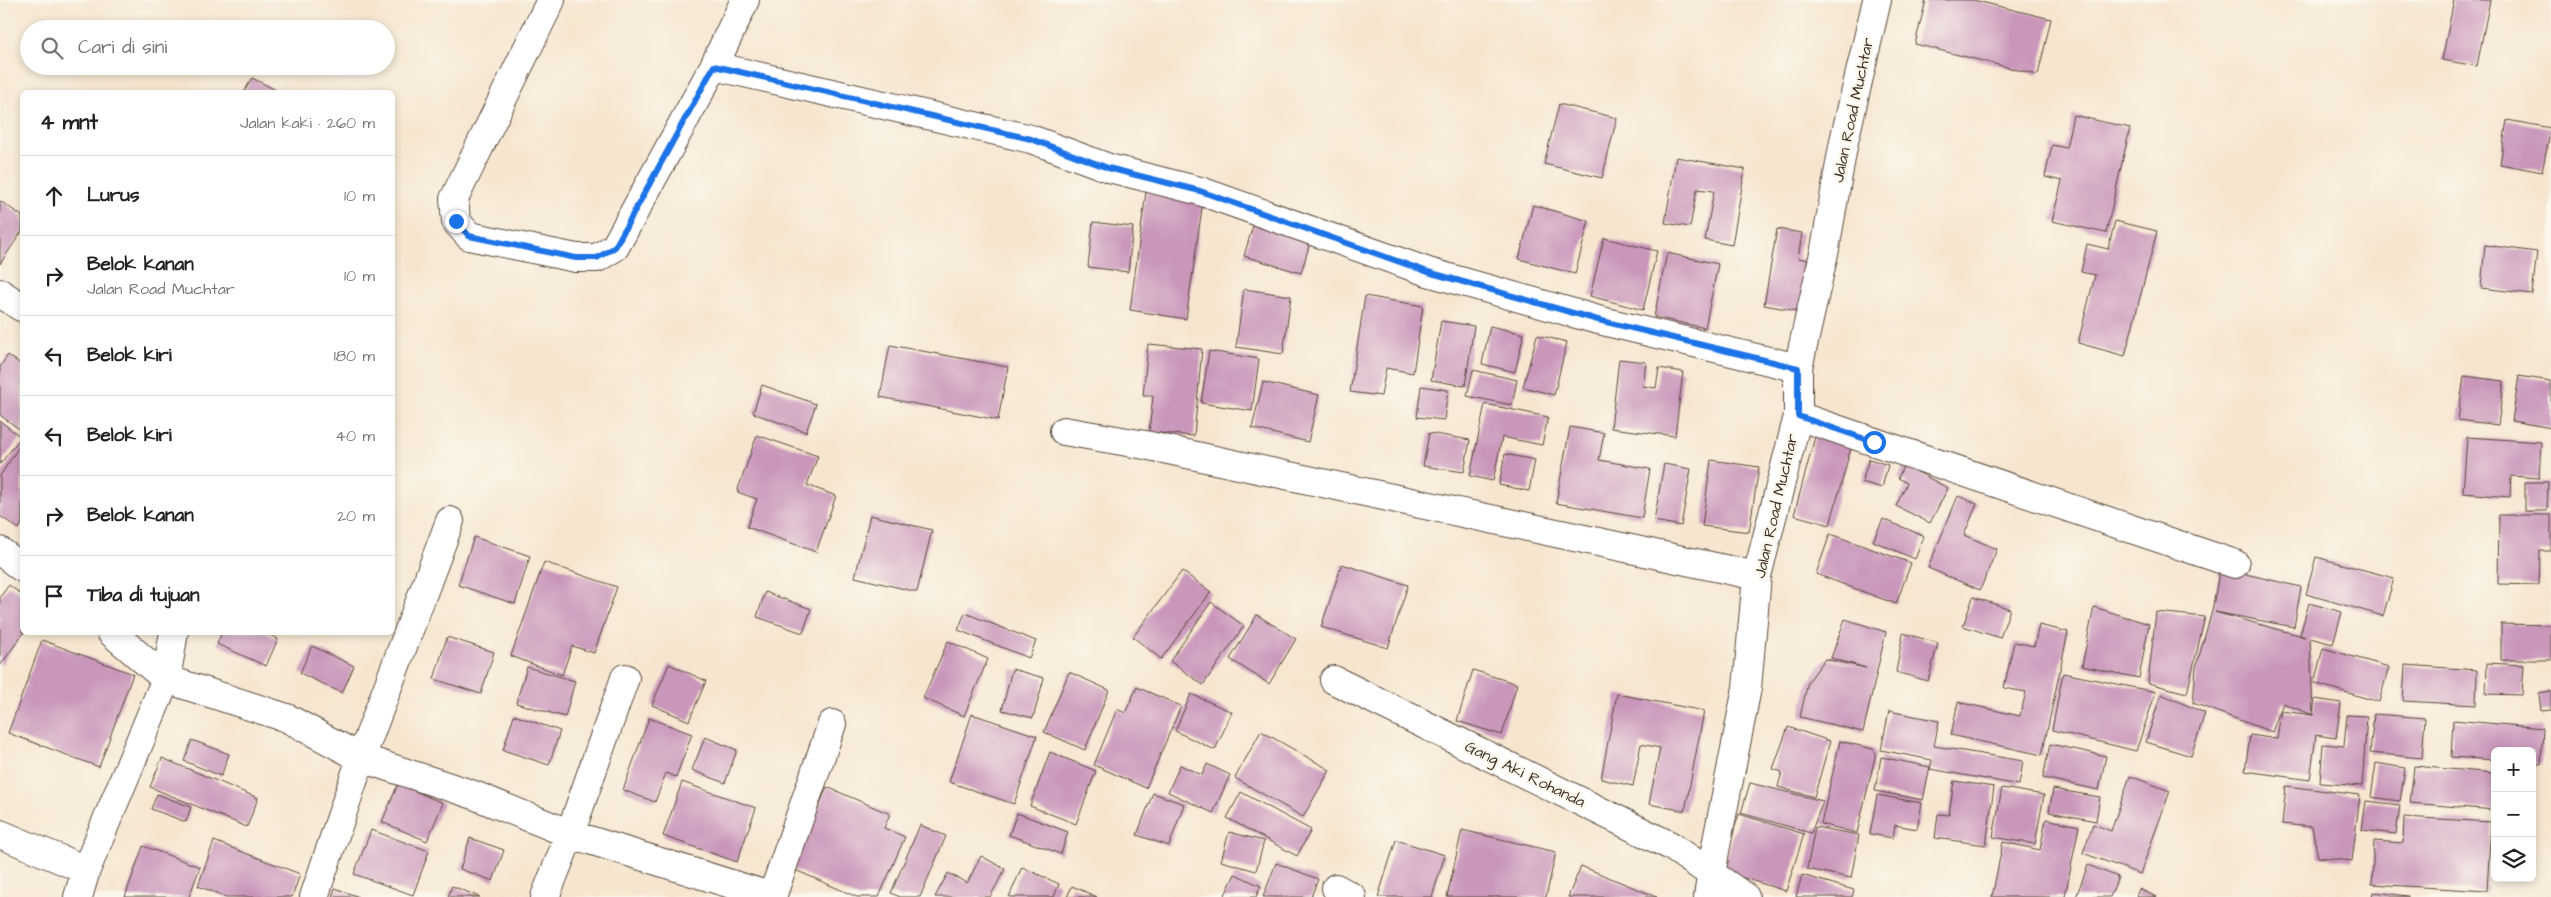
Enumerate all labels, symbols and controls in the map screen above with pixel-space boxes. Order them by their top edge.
search box [20,20,395,75]
icon: search [38,34,66,62]
text: Cari di sini [78,34,167,61]
street label: Jalan Road Muchtar [1827,35,1879,185]
text: 4 mnt [40,108,98,137]
text: Jalan kaki · 260 m [240,112,375,134]
icon: ahead [40,182,68,210]
text: Lurus [87,182,139,209]
text: 10 m [344,185,375,207]
route end [445,210,468,233]
text: Belok kanan [87,251,194,278]
icon: right [40,262,68,290]
text: 10 m [344,265,375,287]
text: Jalan Road Muchtar [87,278,235,300]
icon: left [40,342,68,370]
text: Belok kiri [87,342,172,369]
text: 180 m [334,345,375,367]
icon: left [40,422,68,450]
text: Belok kiri [87,422,172,449]
text: 40 m [335,425,375,447]
street label: Jalan Road Muchtar [1749,431,1803,580]
route start [1863,431,1886,454]
icon: right [40,502,68,530]
text: Belok kanan [87,502,194,529]
text: 20 m [337,505,375,527]
icon: arrive [40,582,68,610]
text: Tiba di tujuan [87,582,199,609]
street label: Gang Aki Rohanda [1461,735,1589,814]
map controls [2491,747,2536,882]
button: + [2491,747,2536,792]
button: − [2491,792,2536,837]
button: layers [2491,837,2536,882]

